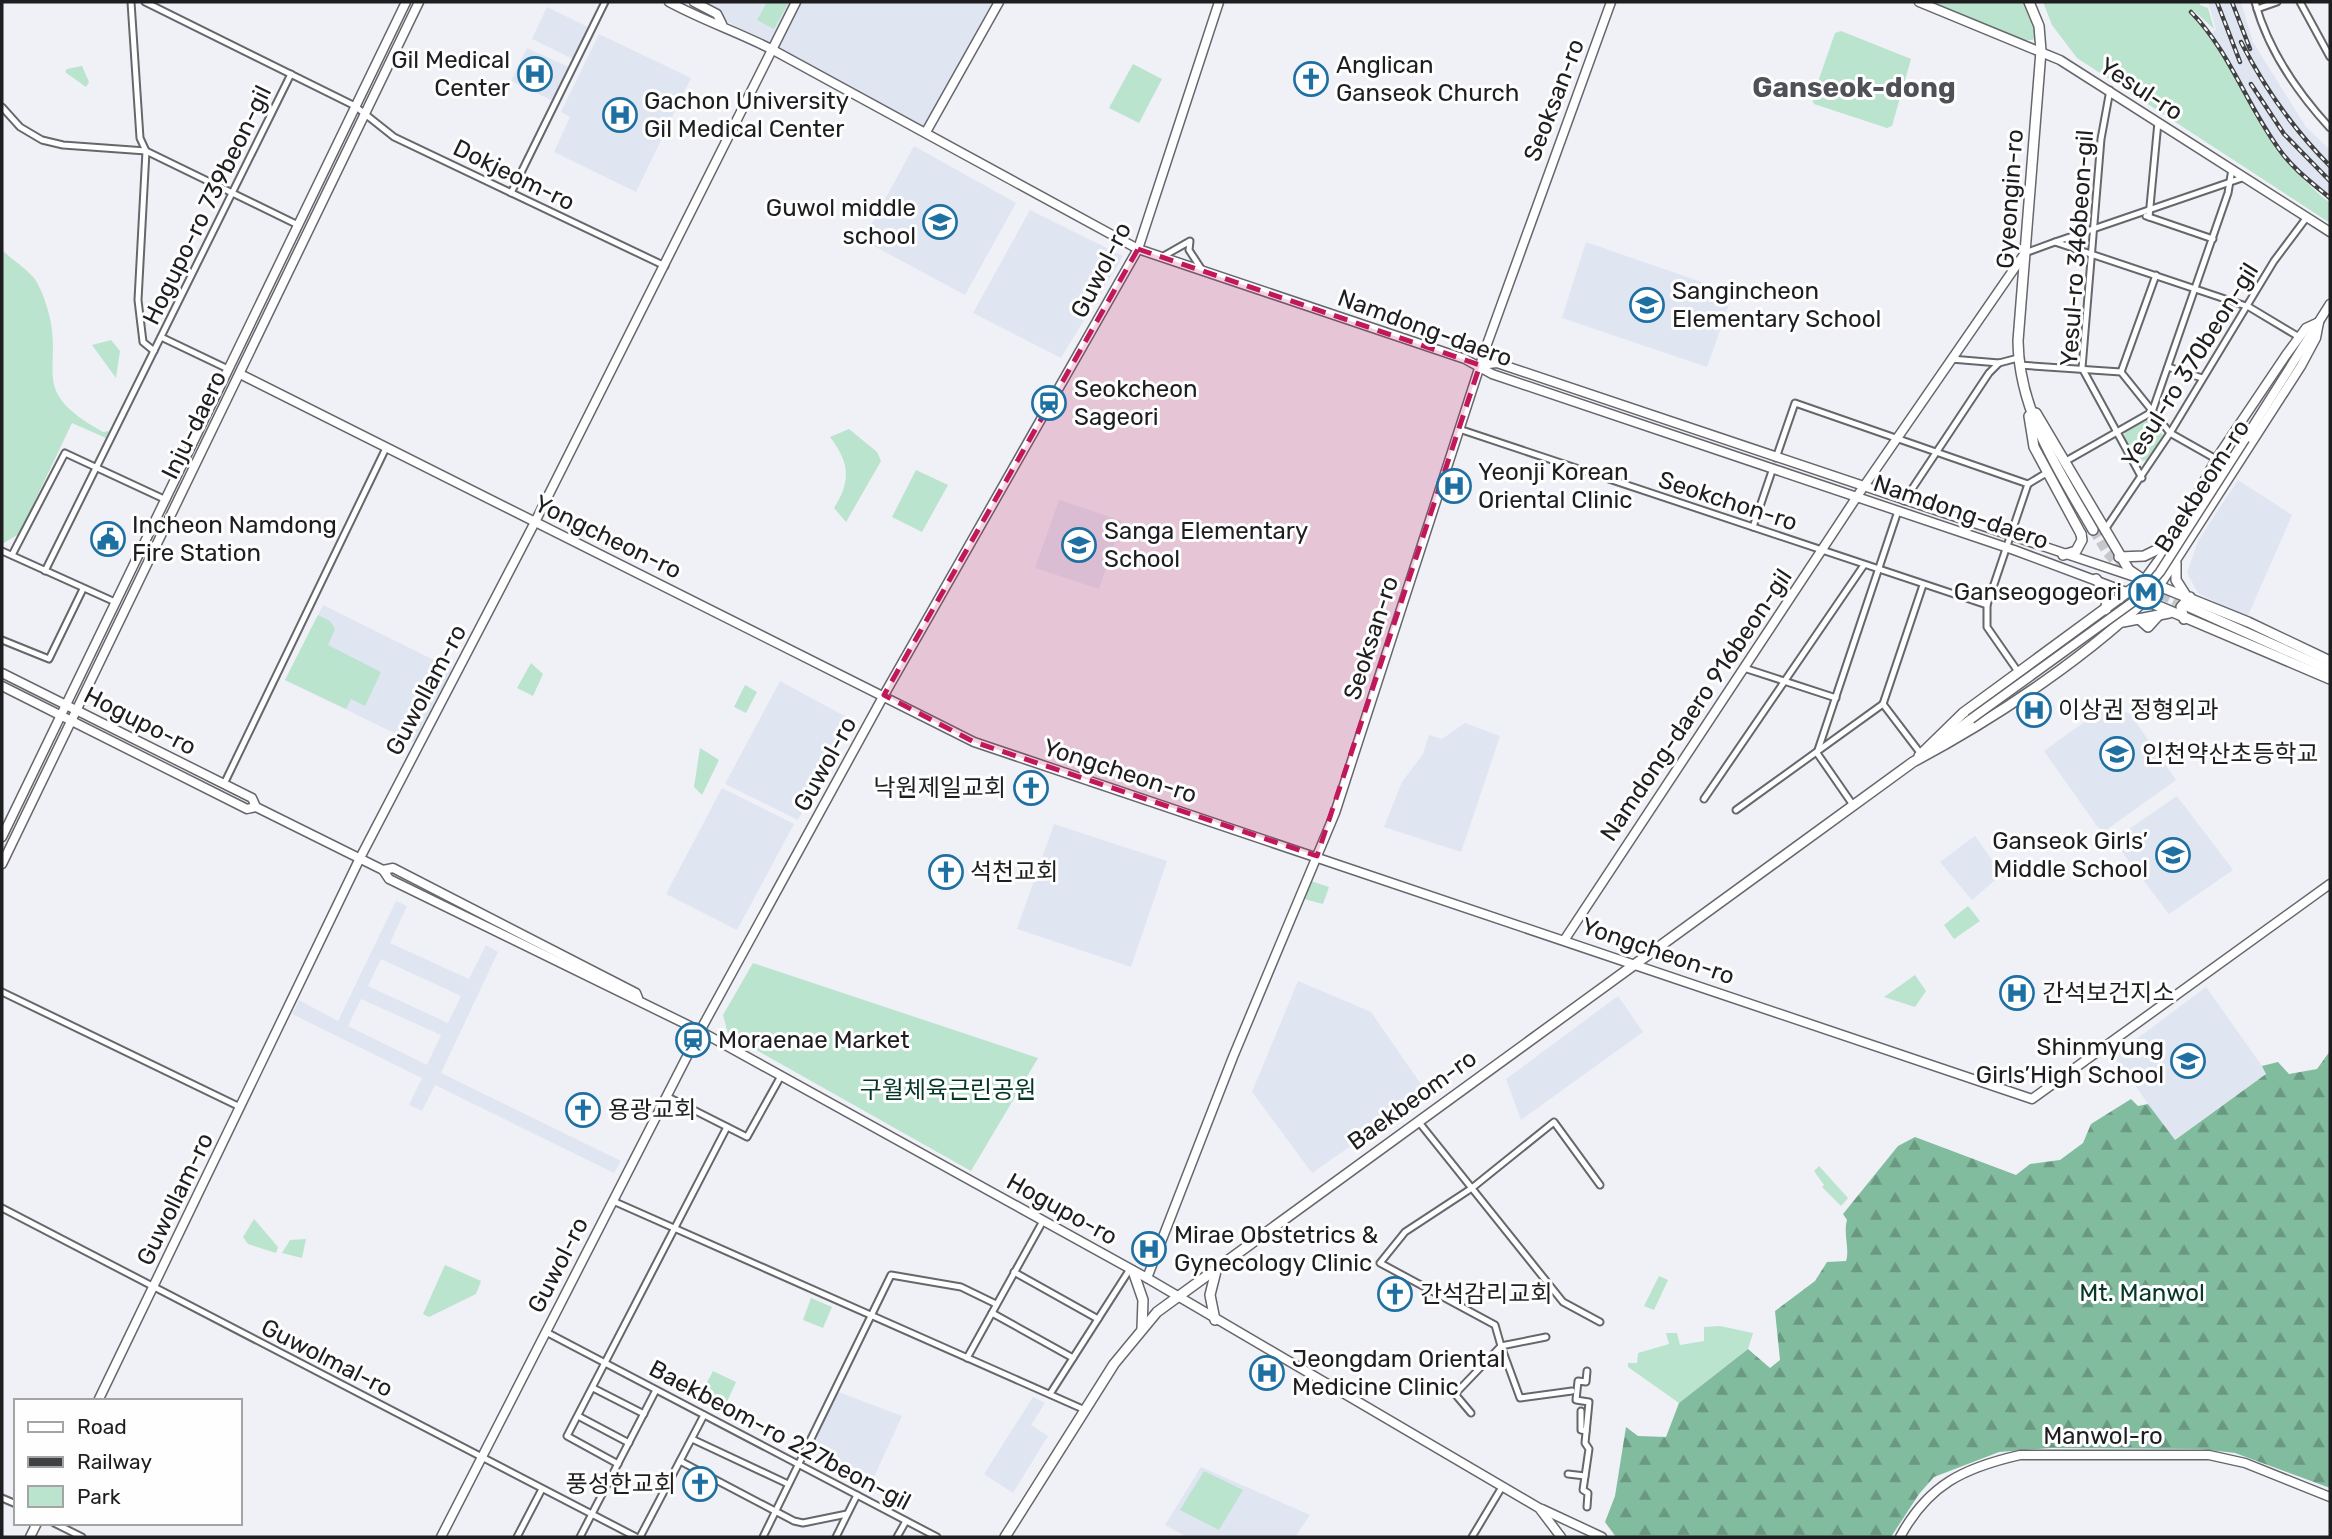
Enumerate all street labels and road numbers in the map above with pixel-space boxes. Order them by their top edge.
street label: Seoksan-ro [1518,35,1590,165]
street label: Yesul-ro [2094,52,2188,126]
street label: Hogupo-ro 739beon-gil [137,81,277,329]
street label: Gyeongin-ro [1991,128,2029,270]
street label: Yesul-ro 346beon-gil [2055,129,2099,367]
street label: Dokjeom-ro [449,134,579,216]
street label: Guwol-ro [1065,217,1137,323]
street label: Yesul-ro 370beon-gil [2116,258,2264,472]
street label: Namdong-daero [1334,283,1516,373]
street label: Inju-daero [156,366,232,484]
street label: Baekbeom-ro [2149,415,2255,557]
street label: Seokchon-ro [1655,465,1801,537]
street label: Namdong-daero [1870,469,2052,555]
street label: Yongcheon-ro [530,489,686,585]
street label: Namdong-daero 916beon-gil [1594,564,1798,846]
street label: Seoksan-ro [1338,573,1404,703]
street label: Guwollam-ro [380,620,472,760]
street label: Hogupo-ro [79,681,201,761]
street label: Guwol-ro [788,712,862,816]
street label: Yongcheon-ro [1040,733,1200,809]
street label: Yongcheon-ro [1578,912,1738,990]
street label: Baekbeom-ro [1342,1044,1482,1156]
street label: Guwollam-ro [131,1128,219,1270]
street label: Hogupo-ro [1002,1167,1122,1251]
street label: Guwol-ro [522,1212,594,1318]
street label: Guwolmal-ro [256,1313,398,1403]
street label: Baekbeom-ro 227beon-gil [644,1354,916,1516]
street label: Manwol-ro [2043,1422,2163,1450]

